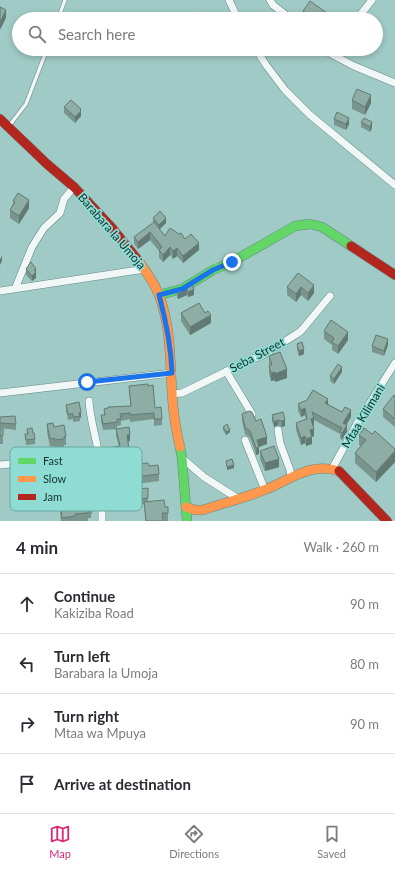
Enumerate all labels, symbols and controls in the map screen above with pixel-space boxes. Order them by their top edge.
search box [12,12,383,56]
icon: search [26,23,48,45]
text: Search here [58,25,135,43]
street label: Barabara la Umoja [75,190,149,272]
route end [223,253,241,271]
street label: Seba Street [227,334,288,376]
route start [78,373,96,391]
street label: Mtaa Kilimani [338,381,388,451]
legend [10,447,142,511]
text: Fast [43,454,63,467]
text: Slow [43,472,67,485]
text: Jam [43,490,62,503]
text: 4 min [16,537,58,558]
text: Walk · 260 m [303,539,379,555]
text: Continue [54,587,115,605]
icon: ahead [16,593,38,615]
text: 90 m [350,596,379,612]
text: Kakiziba Road [54,605,134,621]
text: Turn left [54,647,110,665]
icon: left [16,653,38,675]
text: 80 m [350,656,379,672]
text: Barabara la Umoja [54,665,158,681]
text: Turn right [54,707,119,725]
icon: right [16,713,38,735]
text: 90 m [350,716,379,732]
text: Mtaa wa Mpuya [54,725,146,741]
icon: arrive [16,773,38,795]
text: Arrive at destination [54,775,191,793]
tab: Map [49,823,71,860]
tab: Directions [169,823,219,860]
tab: Saved [317,823,346,860]

